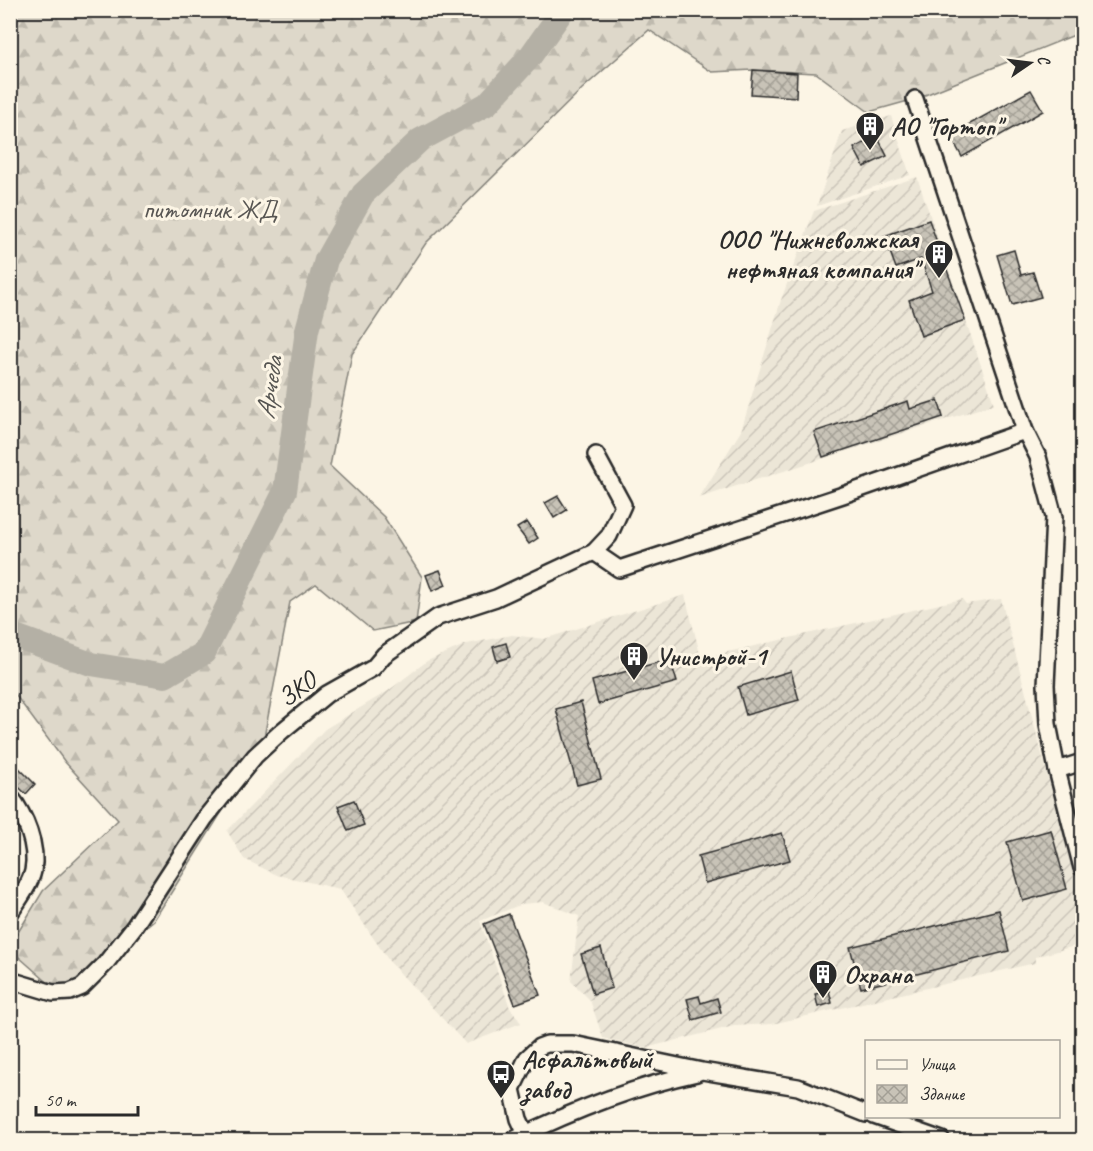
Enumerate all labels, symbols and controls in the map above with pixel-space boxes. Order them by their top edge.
north arrow [1000,33,1060,93]
text: С [1033,53,1055,68]
building icon: АО "Гортоп" [854,110,886,152]
place label: АО "Гортоп" [891,110,1007,143]
park label: питомник ЖД [143,193,278,226]
place label: ООО "Нижневолжская нефтяная компания" [718,223,924,286]
building icon: ООО "Нижневолжская нефтяная компания" [923,238,955,280]
water label: Арчеда [248,353,290,421]
building icon: Унистрой-1 [618,640,650,682]
place label: Унистрой-1 [655,640,770,673]
street label: ЗКО [271,662,325,714]
building icon: Охрана [807,958,839,1000]
place label: Охрана [844,958,914,991]
legend [865,1040,1060,1118]
place label: Асфальтовый завод [519,1043,654,1106]
text: Улица [919,1053,956,1075]
bus stop icon: Асфальтовый завод [485,1058,517,1100]
scale bar [36,1079,138,1117]
text: Здание [919,1083,965,1105]
text: 50 m [45,1089,78,1111]

